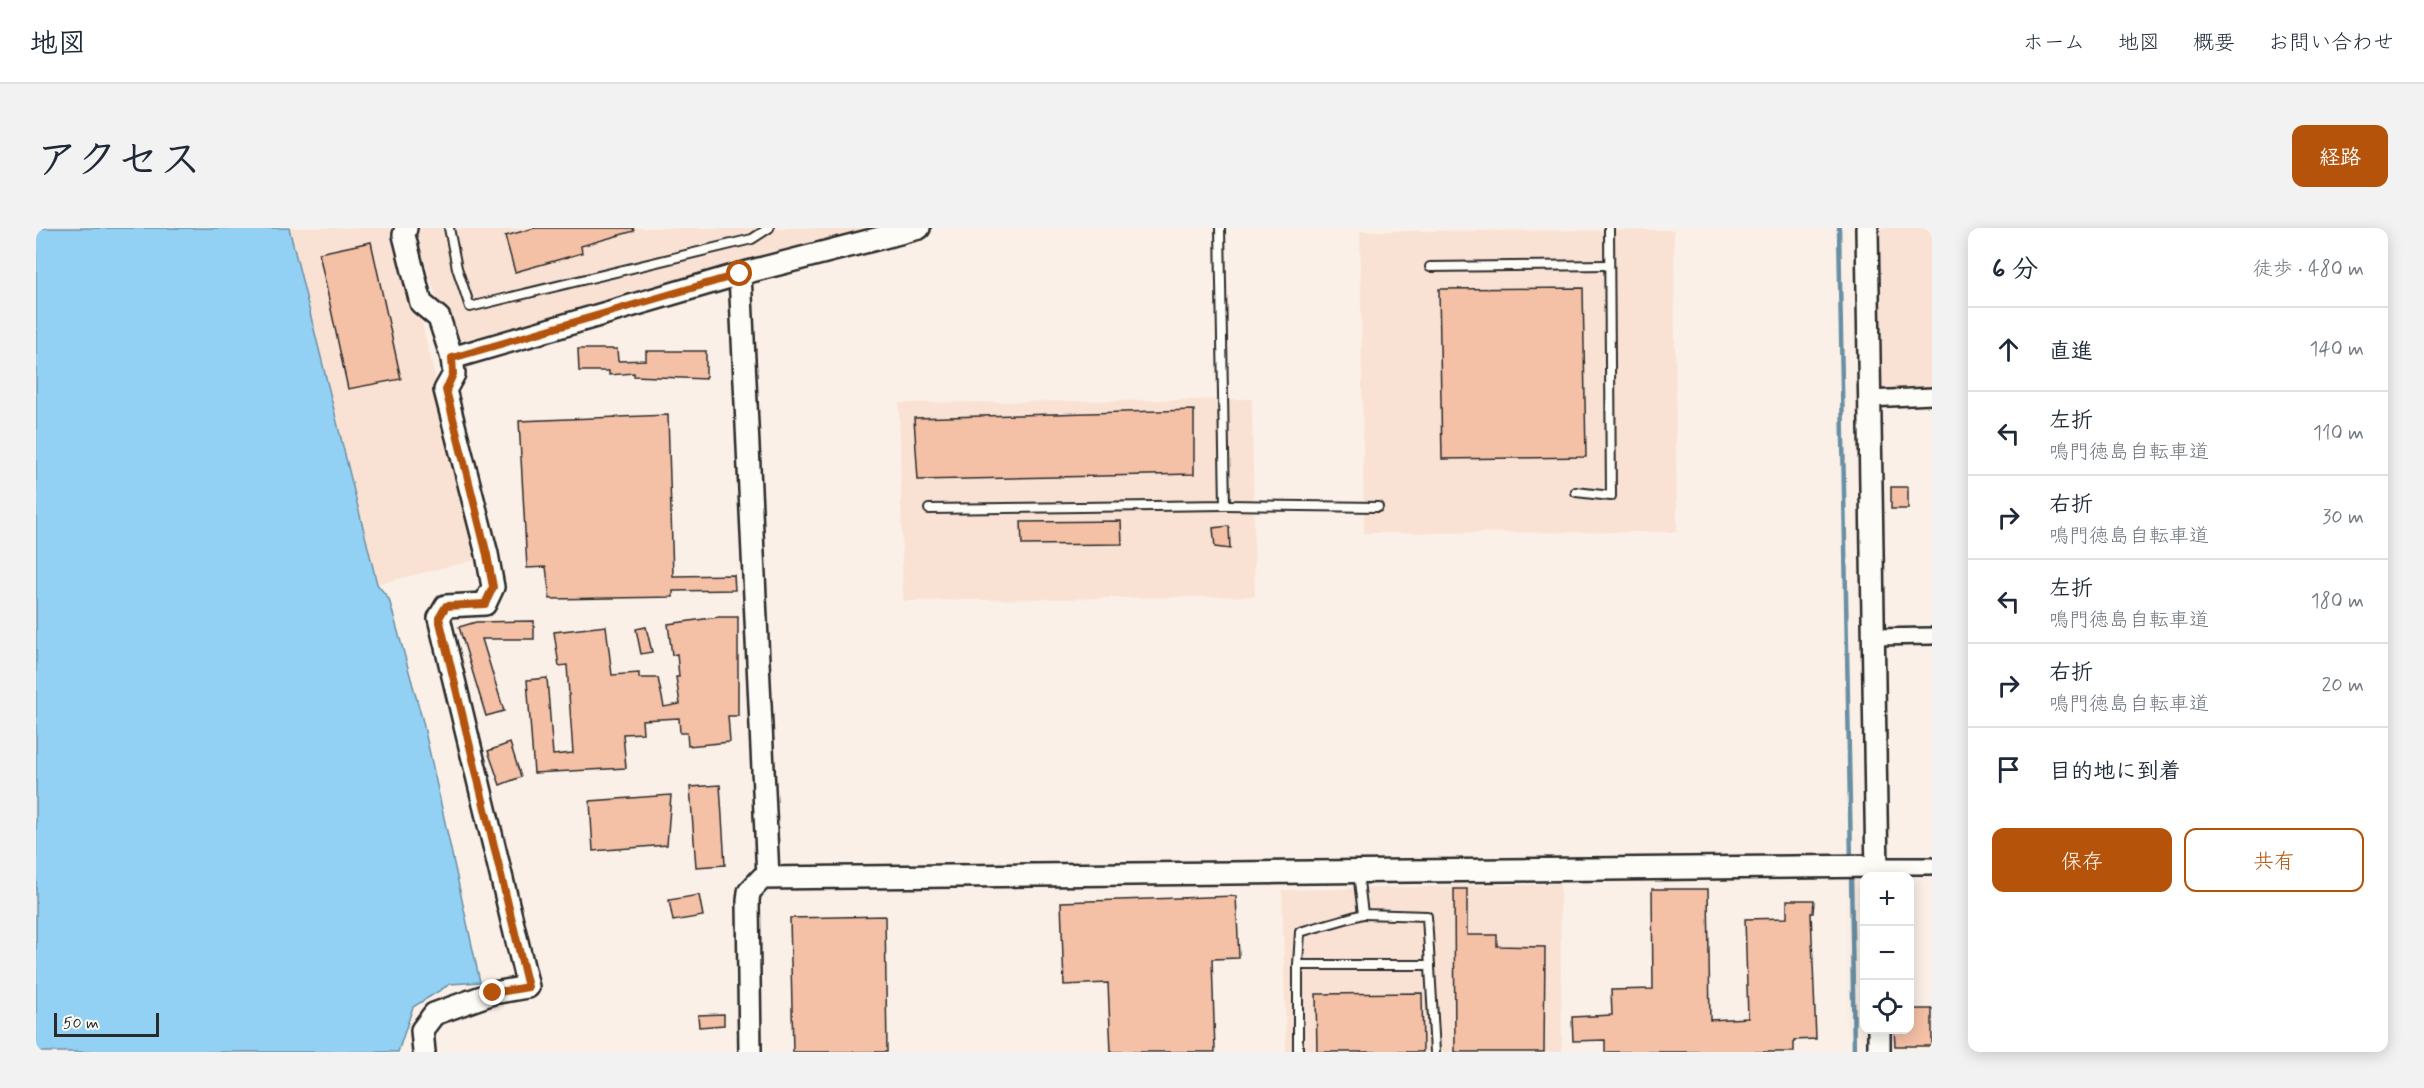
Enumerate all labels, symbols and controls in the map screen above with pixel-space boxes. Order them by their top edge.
text: 地図 [30,26,86,63]
text: ホーム [2023,29,2085,57]
text: 地図 [2118,29,2160,57]
text: 概要 [2193,29,2235,57]
text: お問い合わせ [2268,29,2394,57]
button: 経路 [2292,125,2388,187]
text: アクセス [36,134,201,189]
text: 6 分 [1992,253,2038,287]
text: 徒歩 · 480 m [2253,256,2364,283]
route start [726,260,752,286]
icon: ahead [1992,333,2025,366]
text: 140 m [2310,336,2364,363]
text: 直進 [2049,338,2093,366]
text: 左折 [2049,407,2093,435]
icon: left [1992,417,2025,450]
text: 110 m [2313,420,2364,447]
text: 鳴門徳島自転車道 [2049,439,2209,466]
text: 右折 [2049,491,2093,519]
icon: right [1992,501,2025,534]
text: 30 m [2322,504,2364,531]
text: 鳴門徳島自転車道 [2049,523,2209,550]
text: 左折 [2049,575,2093,603]
icon: left [1992,585,2025,618]
text: 180 m [2311,588,2364,615]
text: 鳴門徳島自転車道 [2049,607,2209,634]
text: 右折 [2049,659,2093,687]
icon: right [1992,669,2025,702]
text: 20 m [2321,672,2364,699]
text: 鳴門徳島自転車道 [2049,691,2209,718]
icon: arrive [1992,753,2025,786]
text: 目的地に到着 [2049,758,2181,786]
button: 保存 [1992,828,2172,892]
button: 共有 [2184,828,2364,892]
map controls [1860,872,1914,1034]
button: + [1860,872,1914,926]
button: − [1860,926,1914,980]
route end [479,979,505,1005]
button: locate [1860,980,1914,1034]
scale bar [54,1010,159,1038]
text: 50 m [63,1013,99,1034]

